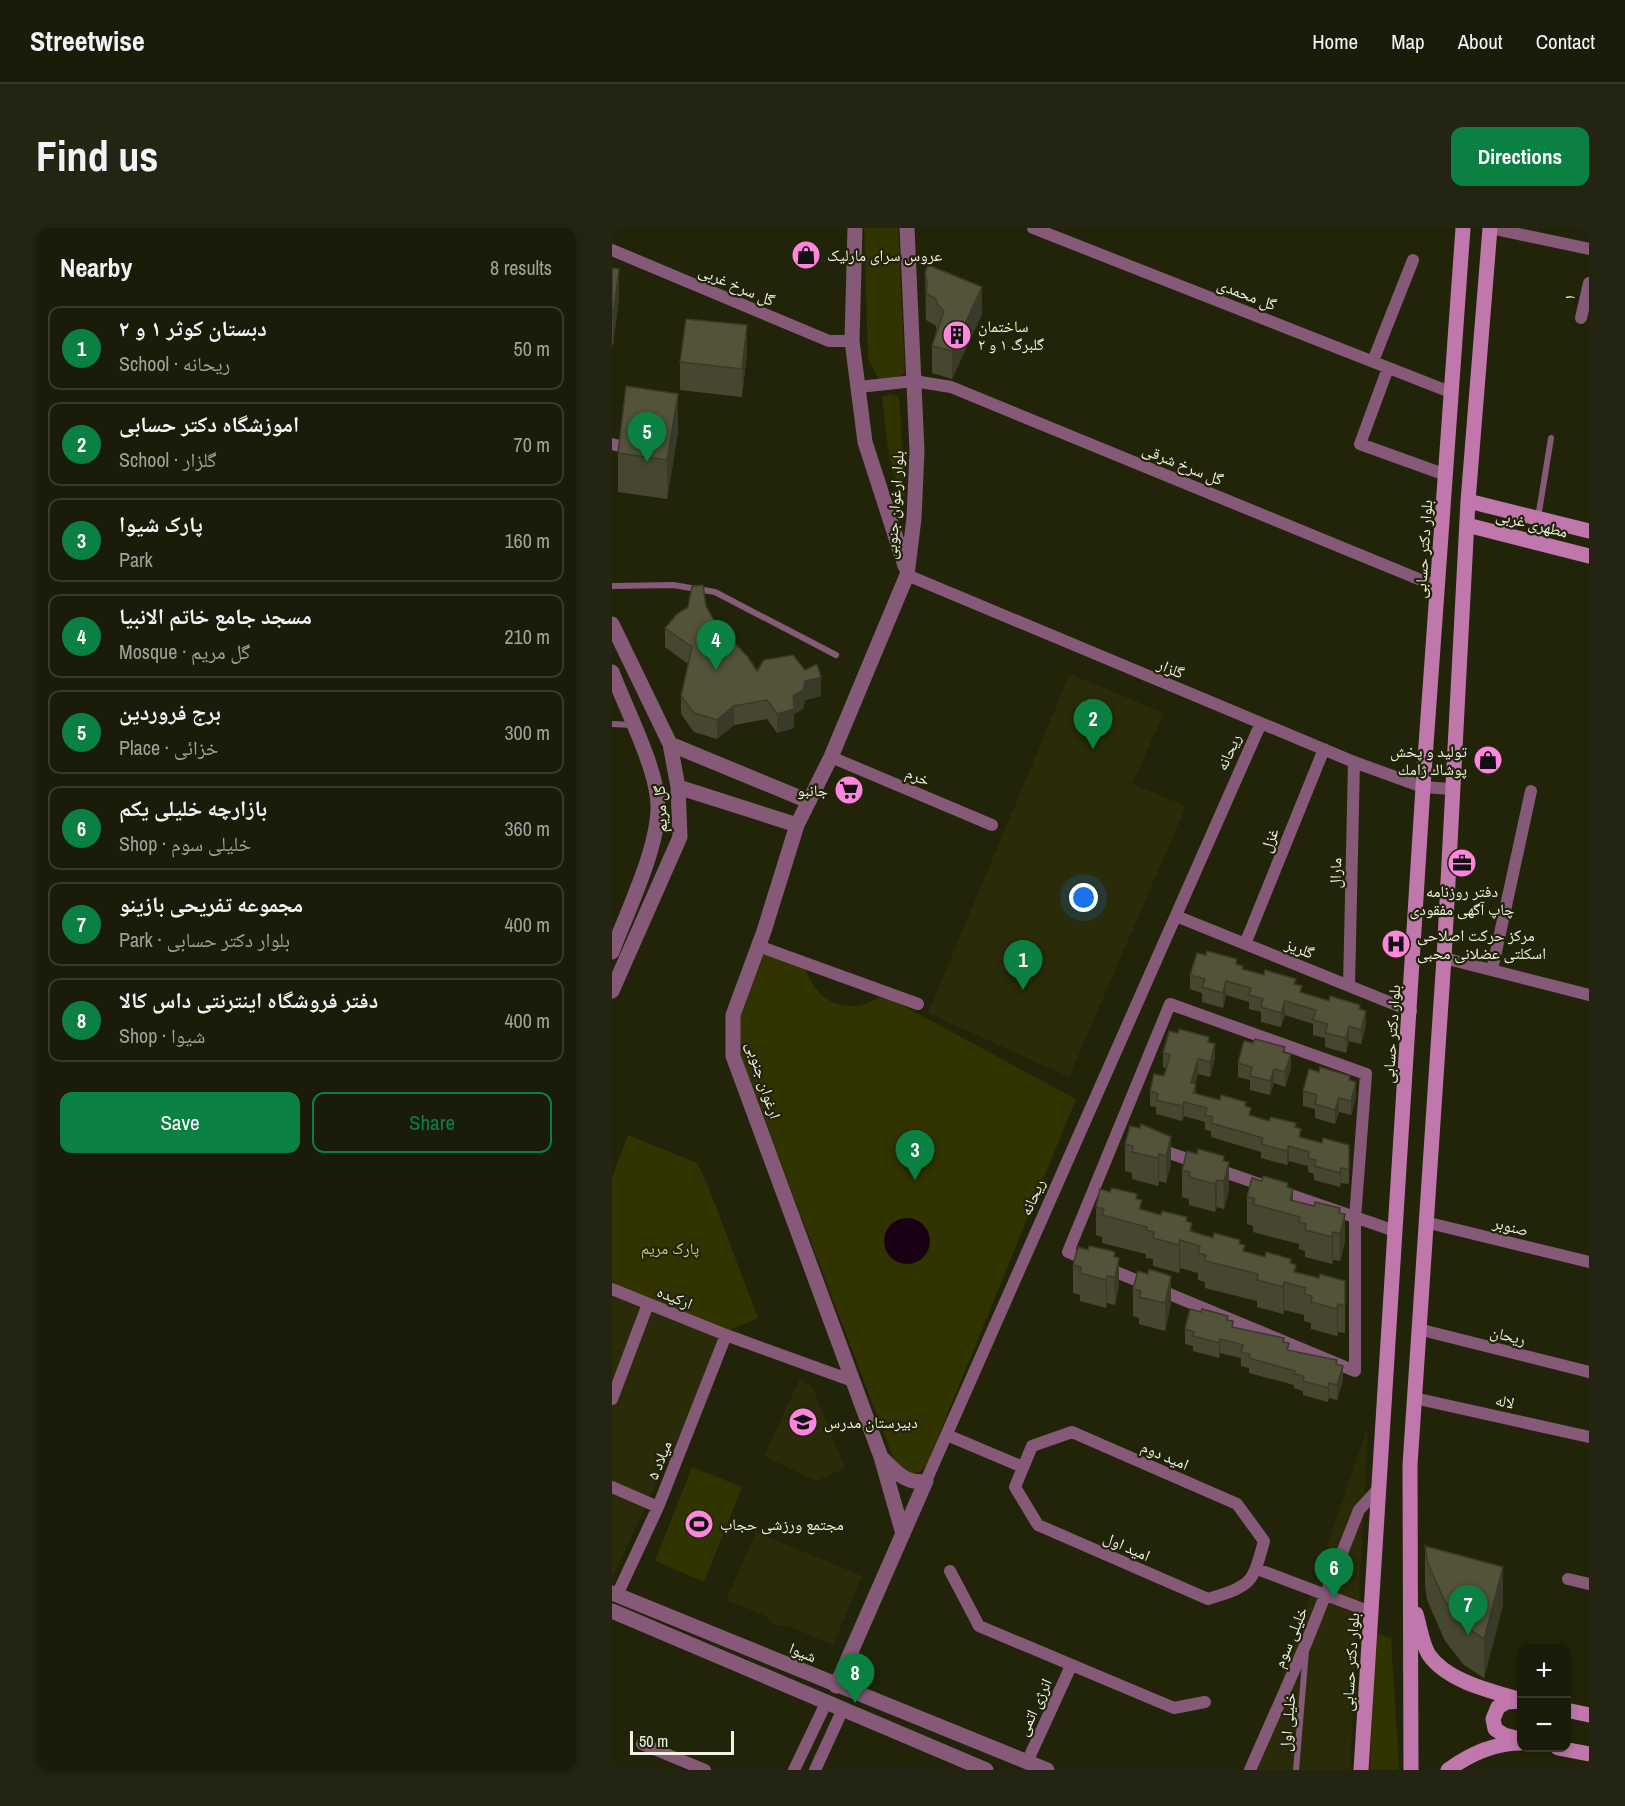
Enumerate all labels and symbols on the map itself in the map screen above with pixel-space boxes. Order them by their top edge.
shop icon: عروس سرای مارلیک [790,239,822,271]
place label: عروس سرای مارلیک [827,244,942,266]
street label: گل سرخ غربی [696,259,779,311]
street label: گل محمدی [1214,273,1280,315]
street label: ۱ [1557,291,1581,303]
place label: ساختمان گلبرگ ۱ و ۲ [978,315,1044,355]
building icon: ساختمان گلبرگ ۱ و ۲ [941,319,973,351]
pin: 5 [627,412,666,462]
street label: گل سرخ شرقی [1139,438,1227,490]
street label: بلوار ارغوان جنوبی [879,450,909,560]
street label: بلوار دکتر حسابی [1409,499,1437,599]
street label: مطهری غربی [1494,503,1570,543]
pin: 4 [696,620,736,670]
street label: گلزار [1153,652,1188,684]
pin: 2 [1074,700,1112,749]
street label: ریحانه [1210,730,1246,774]
place label: توليد و پخش پوشاك ژامك [1390,740,1467,780]
shop icon: توليد و پخش پوشاك ژامك [1472,744,1504,776]
street label: خرم [902,761,934,791]
supermarket icon: جانبو [833,774,865,806]
place label: جانبو [797,779,828,801]
street label: گل مریم [648,784,672,833]
street label: غزل [1254,825,1284,855]
office icon: دفتر روزنامه چاپ آگهی مفقودی [1446,847,1478,879]
street label: مارال [1324,857,1346,889]
place label: دفتر روزنامه چاپ آگهی مفقودی [1409,880,1515,920]
your location [1069,883,1098,912]
place label: مرکز حرکت اصلاحی اسکلتی عضلانی محبی [1417,924,1546,964]
hospital icon: مرکز حرکت اصلاحی اسکلتی عضلانی محبی [1380,928,1412,960]
street label: گلریز [1282,932,1318,964]
pin: 1 [1004,940,1042,990]
street label: بلوار دکتر حسابی [1377,984,1405,1084]
street label: ارغوان جنوبی [741,1038,787,1122]
pin: 3 [896,1130,934,1180]
street label: ریحانه [1014,1175,1050,1219]
street label: صنوبر [1490,1211,1531,1241]
park label: پارک مریم [641,1237,700,1259]
street label: ارکیده [654,1280,696,1314]
street label: ریحان [1488,1320,1528,1350]
street label: لاله [1493,1388,1517,1414]
school or university icon: دبیرستان مدرس [787,1406,819,1438]
place label: دبیرستان مدرس [824,1411,918,1433]
street label: امید دوم [1138,1435,1192,1475]
street label: میلاد ۵ [641,1437,677,1483]
sports icon: مجتمع ورزشی حجاب [683,1508,715,1540]
place label: مجتمع ورزشی حجاب [720,1513,844,1535]
street label: امید اول [1100,1526,1154,1566]
pin: 6 [1314,1548,1354,1598]
pin: 7 [1448,1586,1488,1635]
street label: خلیلی سوم [1267,1603,1313,1671]
street label: بلوار دکتر حسابی [1336,1612,1364,1712]
street label: شیوا [786,1637,820,1667]
pin: 8 [836,1654,874,1703]
street label: انرژی اتمی [1011,1675,1057,1739]
street label: خلیلی اول [1273,1692,1301,1752]
scale bar [630,1728,734,1756]

